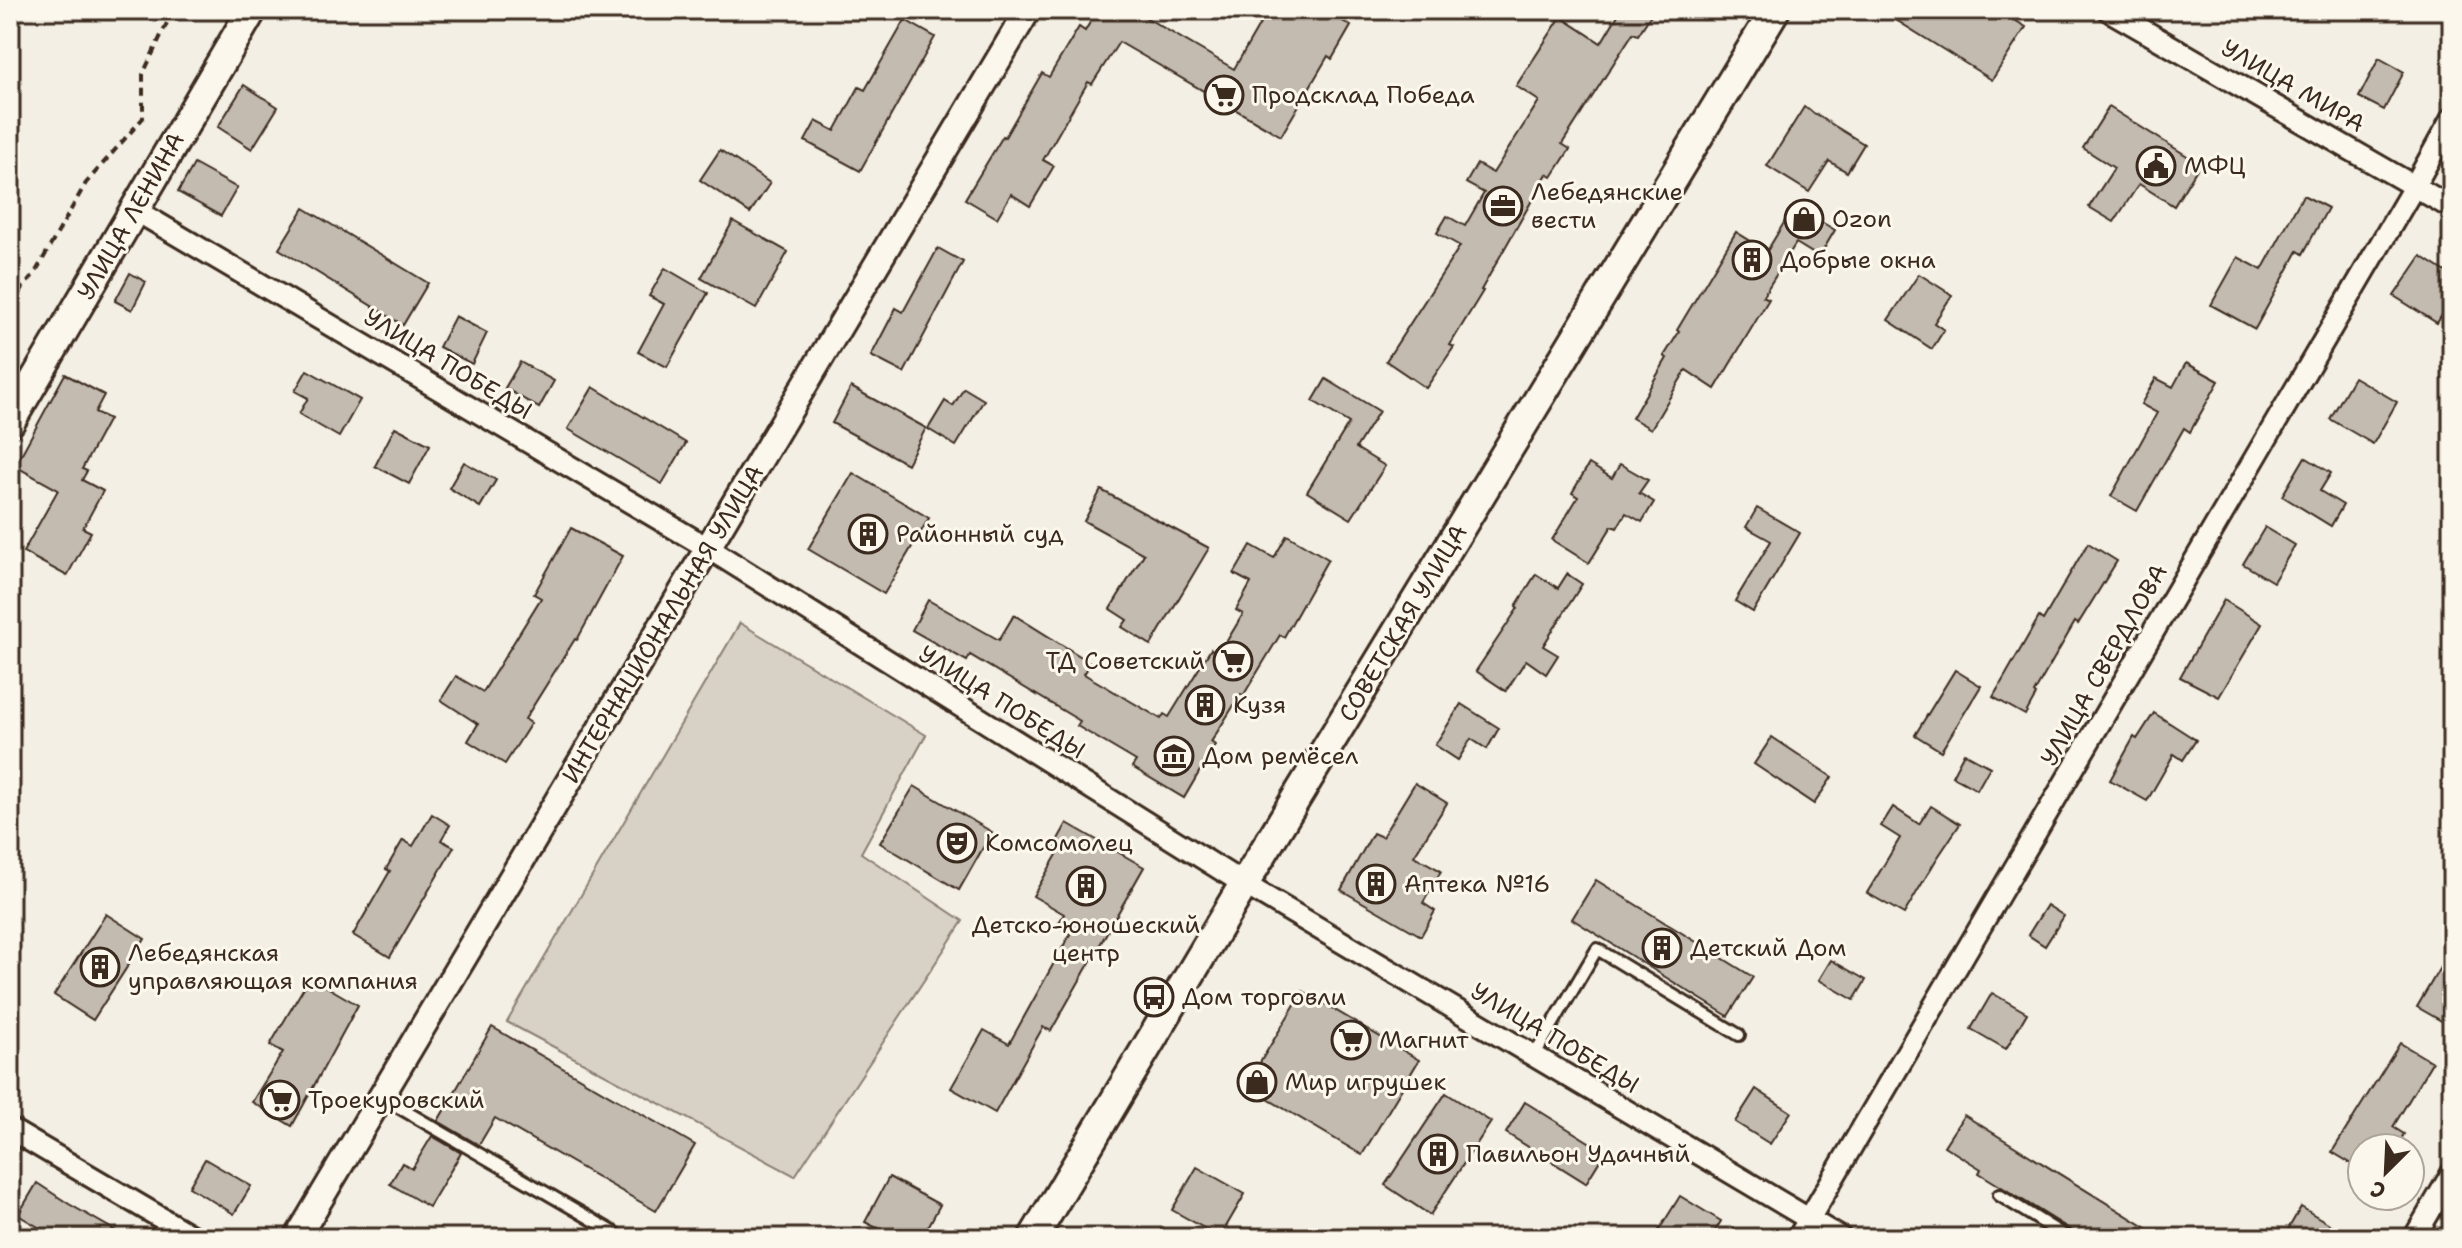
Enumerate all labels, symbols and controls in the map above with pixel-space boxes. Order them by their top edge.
street label: УЛИЦА МИРА [2216,32,2370,140]
supermarket icon: Продсклад Победа [1203,74,1245,116]
place label: Продсклад Победа [1252,79,1475,111]
street label: УЛИЦА ЛЕНИНА [70,126,192,306]
public building icon: МФЦ [2135,145,2177,187]
place label: МФЦ [2184,150,2245,182]
place label: Лебедянские вести [1531,176,1683,236]
office icon: Лебедянские вести [1482,185,1524,227]
shop icon: Ozon [1783,198,1825,240]
place label: Ozon [1832,203,1892,235]
building icon: Добрые окна [1731,239,1773,281]
place label: Добрые окна [1780,244,1936,276]
street label: УЛИЦА ПОБЕДЫ [358,301,538,427]
street label: ИНТЕРНАЦИОНАЛЬНАЯ УЛИЦА [555,459,771,789]
building icon: Районный суд [847,513,889,555]
place label: Районный суд [896,518,1064,550]
street label: СОВЕТСКАЯ УЛИЦА [1331,518,1475,728]
street label: УЛИЦА СВЕРДЛОВА [2033,558,2175,772]
street label: УЛИЦА ПОБЕДЫ [913,638,1091,766]
supermarket icon: ТД Советский [1212,640,1254,682]
place label: ТД Советский [1045,645,1205,677]
building icon: Кузя [1184,684,1226,726]
place label: Кузя [1233,689,1286,721]
museum icon: Дом ремёсел [1153,735,1195,777]
place label: Дом ремёсел [1202,740,1358,772]
theatre icon: Комсомолец [936,822,978,864]
place label: Комсомолец [985,827,1133,859]
building icon: Аптека №16 [1355,863,1397,905]
building icon: Детско-юношеский центр [1065,865,1107,907]
place label: Аптека №16 [1404,868,1550,900]
place label: Детско-юношеский центр [972,909,1200,969]
building icon: Детский Дом [1641,927,1683,969]
place label: Детский Дом [1690,932,1846,964]
place label: Лебедянская управляющая компания [128,937,418,997]
building icon: Лебедянская управляющая компания [79,946,121,988]
street label: УЛИЦА ПОБЕДЫ [1465,975,1645,1101]
bus stop icon: Дом торговли [1133,976,1175,1018]
place label: Дом торговли [1182,981,1346,1013]
supermarket icon: Магнит [1330,1019,1372,1061]
place label: Магнит [1379,1024,1469,1056]
shop icon: Мир игрушек [1236,1061,1278,1103]
place label: Мир игрушек [1285,1066,1446,1098]
supermarket icon: Троекуровский [259,1079,301,1121]
place label: Троекуровский [308,1084,484,1116]
north arrow [2346,1132,2426,1212]
building icon: Павильон Удачный [1417,1133,1459,1175]
place label: Павильон Удачный [1466,1138,1690,1170]
text: С [2366,1174,2390,1206]

